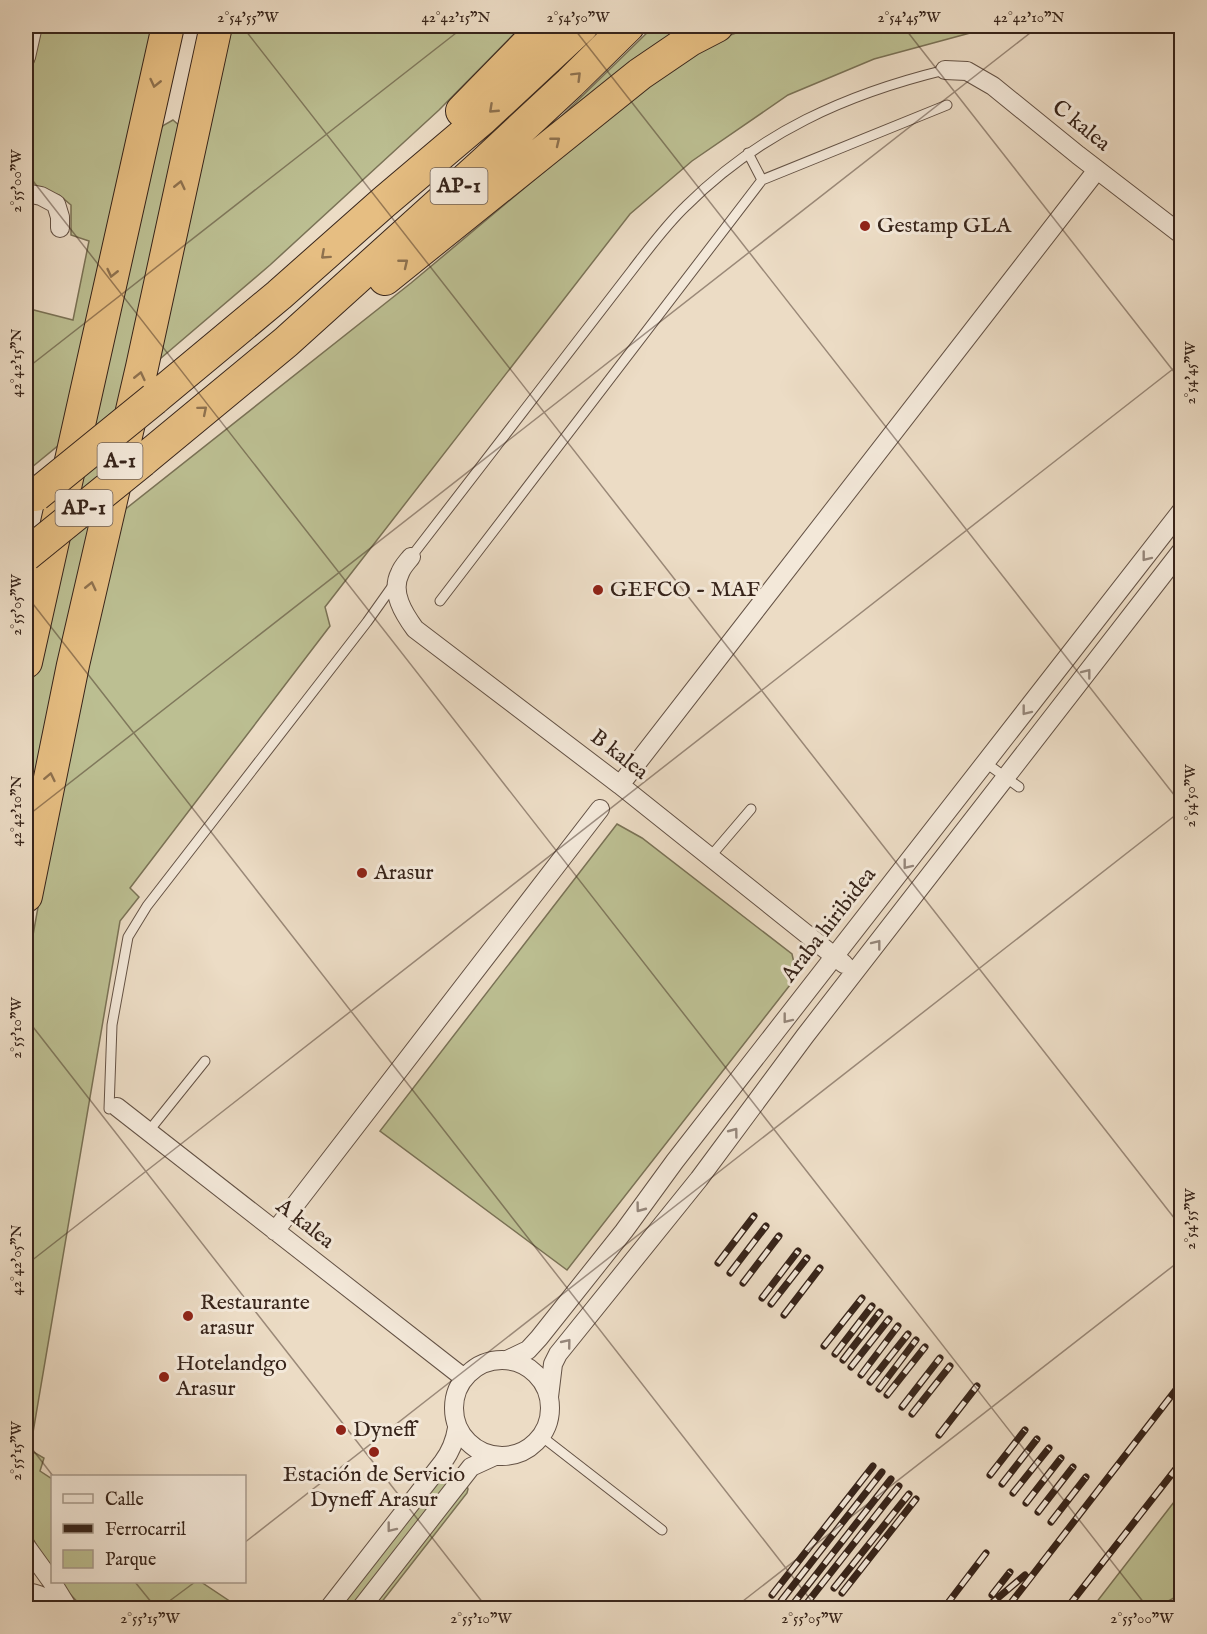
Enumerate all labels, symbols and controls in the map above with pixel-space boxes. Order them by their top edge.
text: 2°54'55"W [217,8,279,27]
text: 42°42'15"N [421,8,491,27]
text: 2°54'50"W [546,8,610,27]
text: 2°54'45"W [877,8,941,27]
text: 42°42'10"N [994,8,1065,27]
one-way arrow [569,73,580,84]
one-way arrow [149,77,162,87]
street label: C kalea [1046,94,1116,158]
one-way arrow [490,102,500,113]
one-way arrow [549,138,560,149]
text: 2°55'00"W [7,149,26,213]
road number: AP-1 [430,168,488,204]
one-way arrow [173,181,186,191]
place label: Gestamp GLA [877,212,1012,240]
marker: Gestamp GLA [858,219,872,233]
one-way arrow [321,248,332,259]
one-way arrow [397,260,408,271]
one-way arrow [107,268,120,278]
text: 42°42'15"N [7,328,26,398]
text: 2°54'45"W [1181,341,1200,405]
one-way arrow [132,371,145,381]
one-way arrow [196,407,207,418]
road number: A-1 [98,443,142,479]
road number: AP-1 [56,490,112,526]
one-way arrow [1142,550,1153,561]
text: 2°55'05"W [7,574,26,636]
place label: GEFCO - MAF [610,576,760,604]
one-way arrow [84,582,97,592]
marker: GEFCO - MAF [591,583,605,597]
one-way arrow [1079,669,1090,680]
one-way arrow [1023,704,1034,715]
street label: B kalea [584,724,654,787]
text: 2°54'50"W [1181,764,1200,828]
one-way arrow [43,772,56,782]
text: 42°42'10"N [7,775,26,847]
one-way arrow [903,858,914,869]
place label: Arasur [373,859,434,887]
street label: Araba hiribidea [775,861,883,989]
marker: Arasur [355,866,369,880]
one-way arrow [870,939,881,950]
text: 2°55'10"W [7,997,26,1059]
one-way arrow [783,1012,794,1023]
one-way arrow [727,1128,738,1139]
text: 2°54'55"W [1181,1188,1200,1250]
street label: A kalea [269,1192,340,1256]
one-way arrow [637,1202,648,1213]
text: 42°42'05"N [7,1225,26,1295]
place label: Restaurante arasur [200,1289,310,1342]
marker: Restaurante arasur [181,1309,195,1323]
one-way arrow [560,1339,571,1350]
place label: Hotelandgo Arasur [175,1350,287,1403]
marker: Hotelandgo Arasur [157,1370,171,1384]
place label: Dyneff [353,1416,419,1444]
text: 2°55'15"W [7,1421,26,1481]
marker: Dyneff [334,1423,348,1437]
marker: Estación de Servicio Dyneff Arasur [367,1445,381,1459]
place label: Estación de Servicio Dyneff Arasur [283,1461,465,1514]
legend [51,1475,246,1583]
text: Calle [105,1489,144,1512]
text: Ferrocarril [105,1519,186,1542]
one-way arrow [388,1521,399,1532]
text: Parque [105,1549,156,1572]
text: 2°55'15"W [120,1609,180,1628]
text: 2°55'10"W [450,1609,512,1628]
text: 2°55'05"W [781,1609,843,1628]
text: 2°55'00"W [1110,1609,1174,1628]

